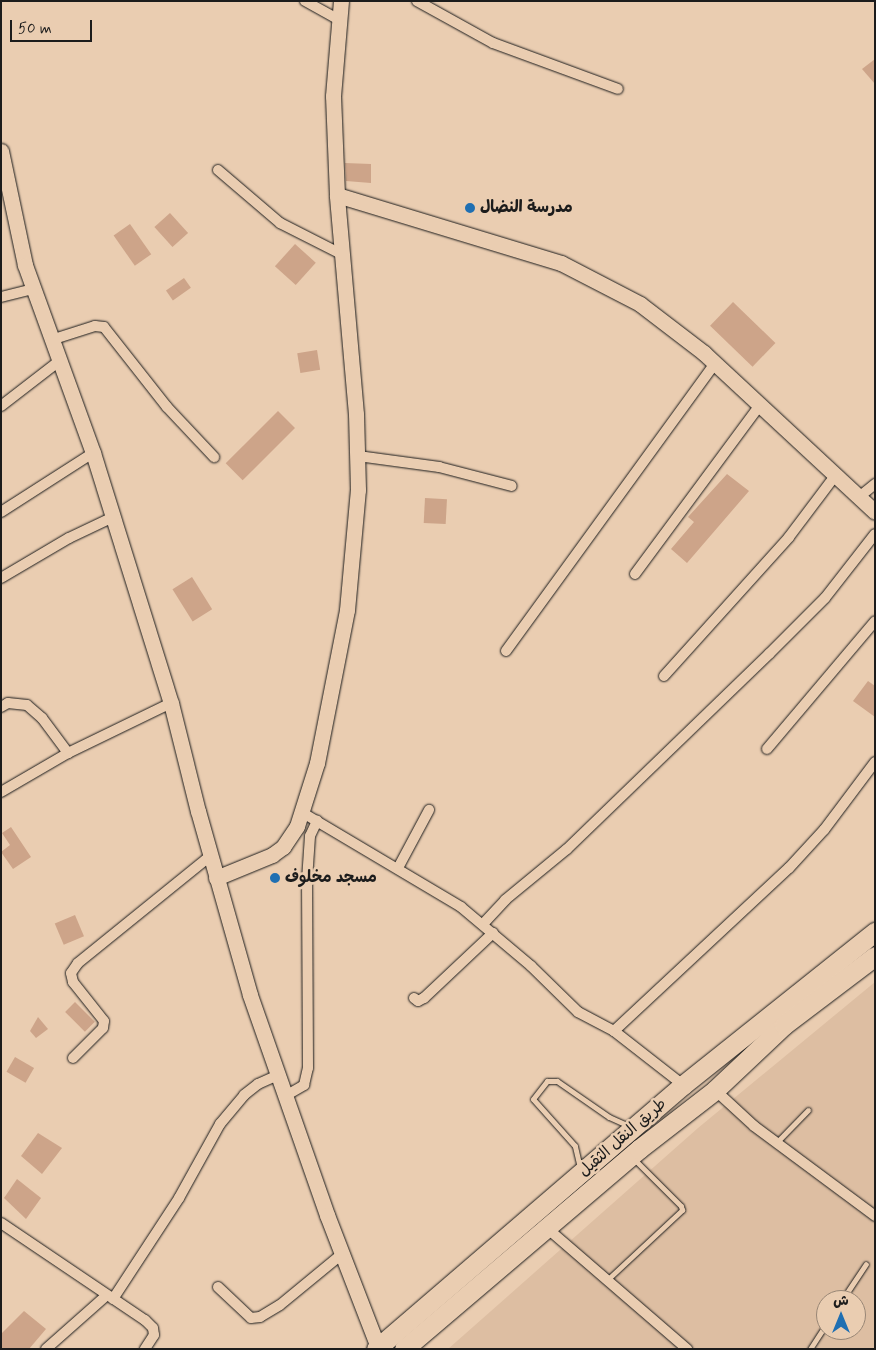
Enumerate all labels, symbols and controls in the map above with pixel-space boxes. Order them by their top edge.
scale bar [12,10,95,42]
text: 50 m [18,19,52,39]
place label: مدرسة النضال [480,198,573,218]
marker: مدرسة النضال [464,202,476,214]
place label: مسجد مخلوف [285,868,377,888]
marker: مسجد مخلوف [269,872,281,884]
street label: طريق النقل الثقيل [575,1095,671,1181]
north arrow [816,1290,866,1340]
text: ش [833,1292,849,1310]

